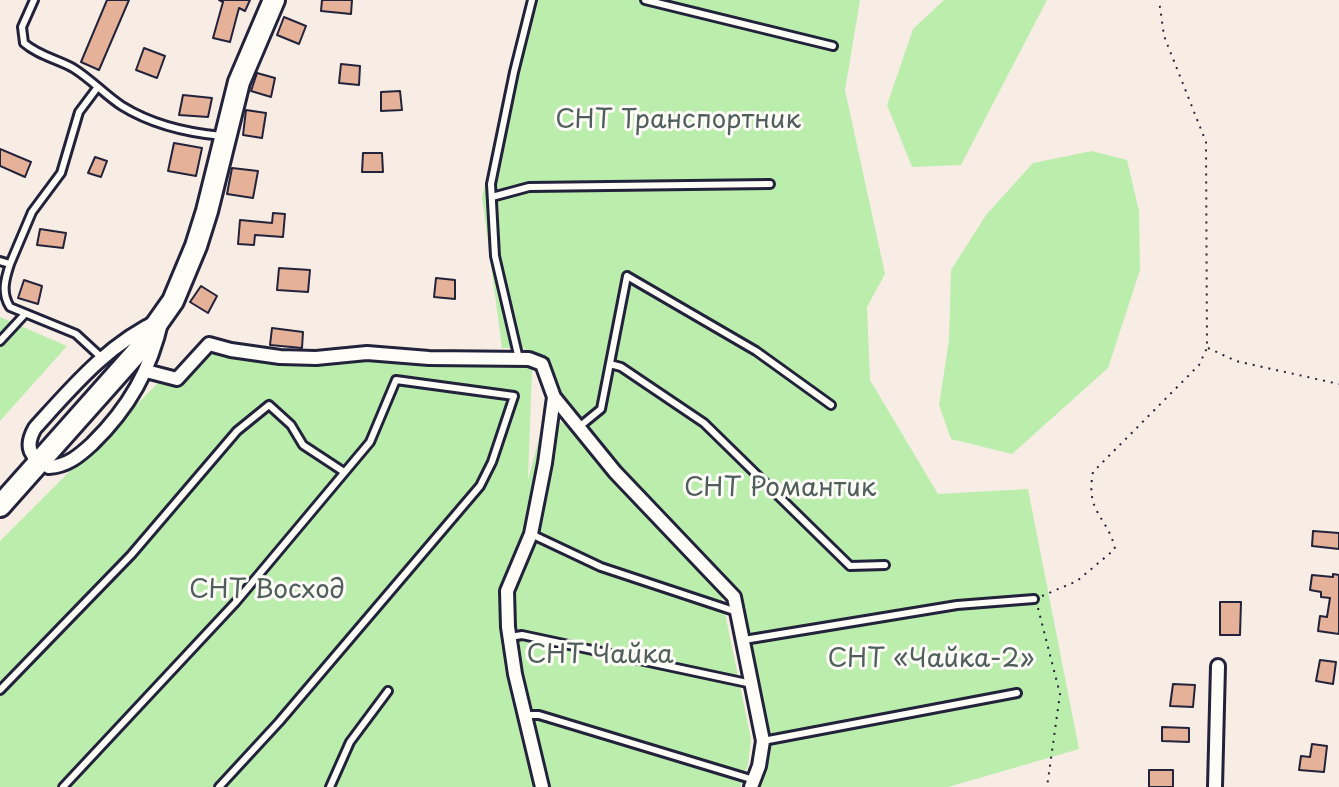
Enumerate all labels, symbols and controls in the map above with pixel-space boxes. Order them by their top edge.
park label: СНТ Транспортник [555,105,801,137]
park label: СНТ Романтик [684,473,876,505]
park label: СНТ Восход [189,575,345,607]
park label: СНТ Чайка [526,640,674,672]
park label: СНТ «Чайка-2» [828,644,1034,676]

